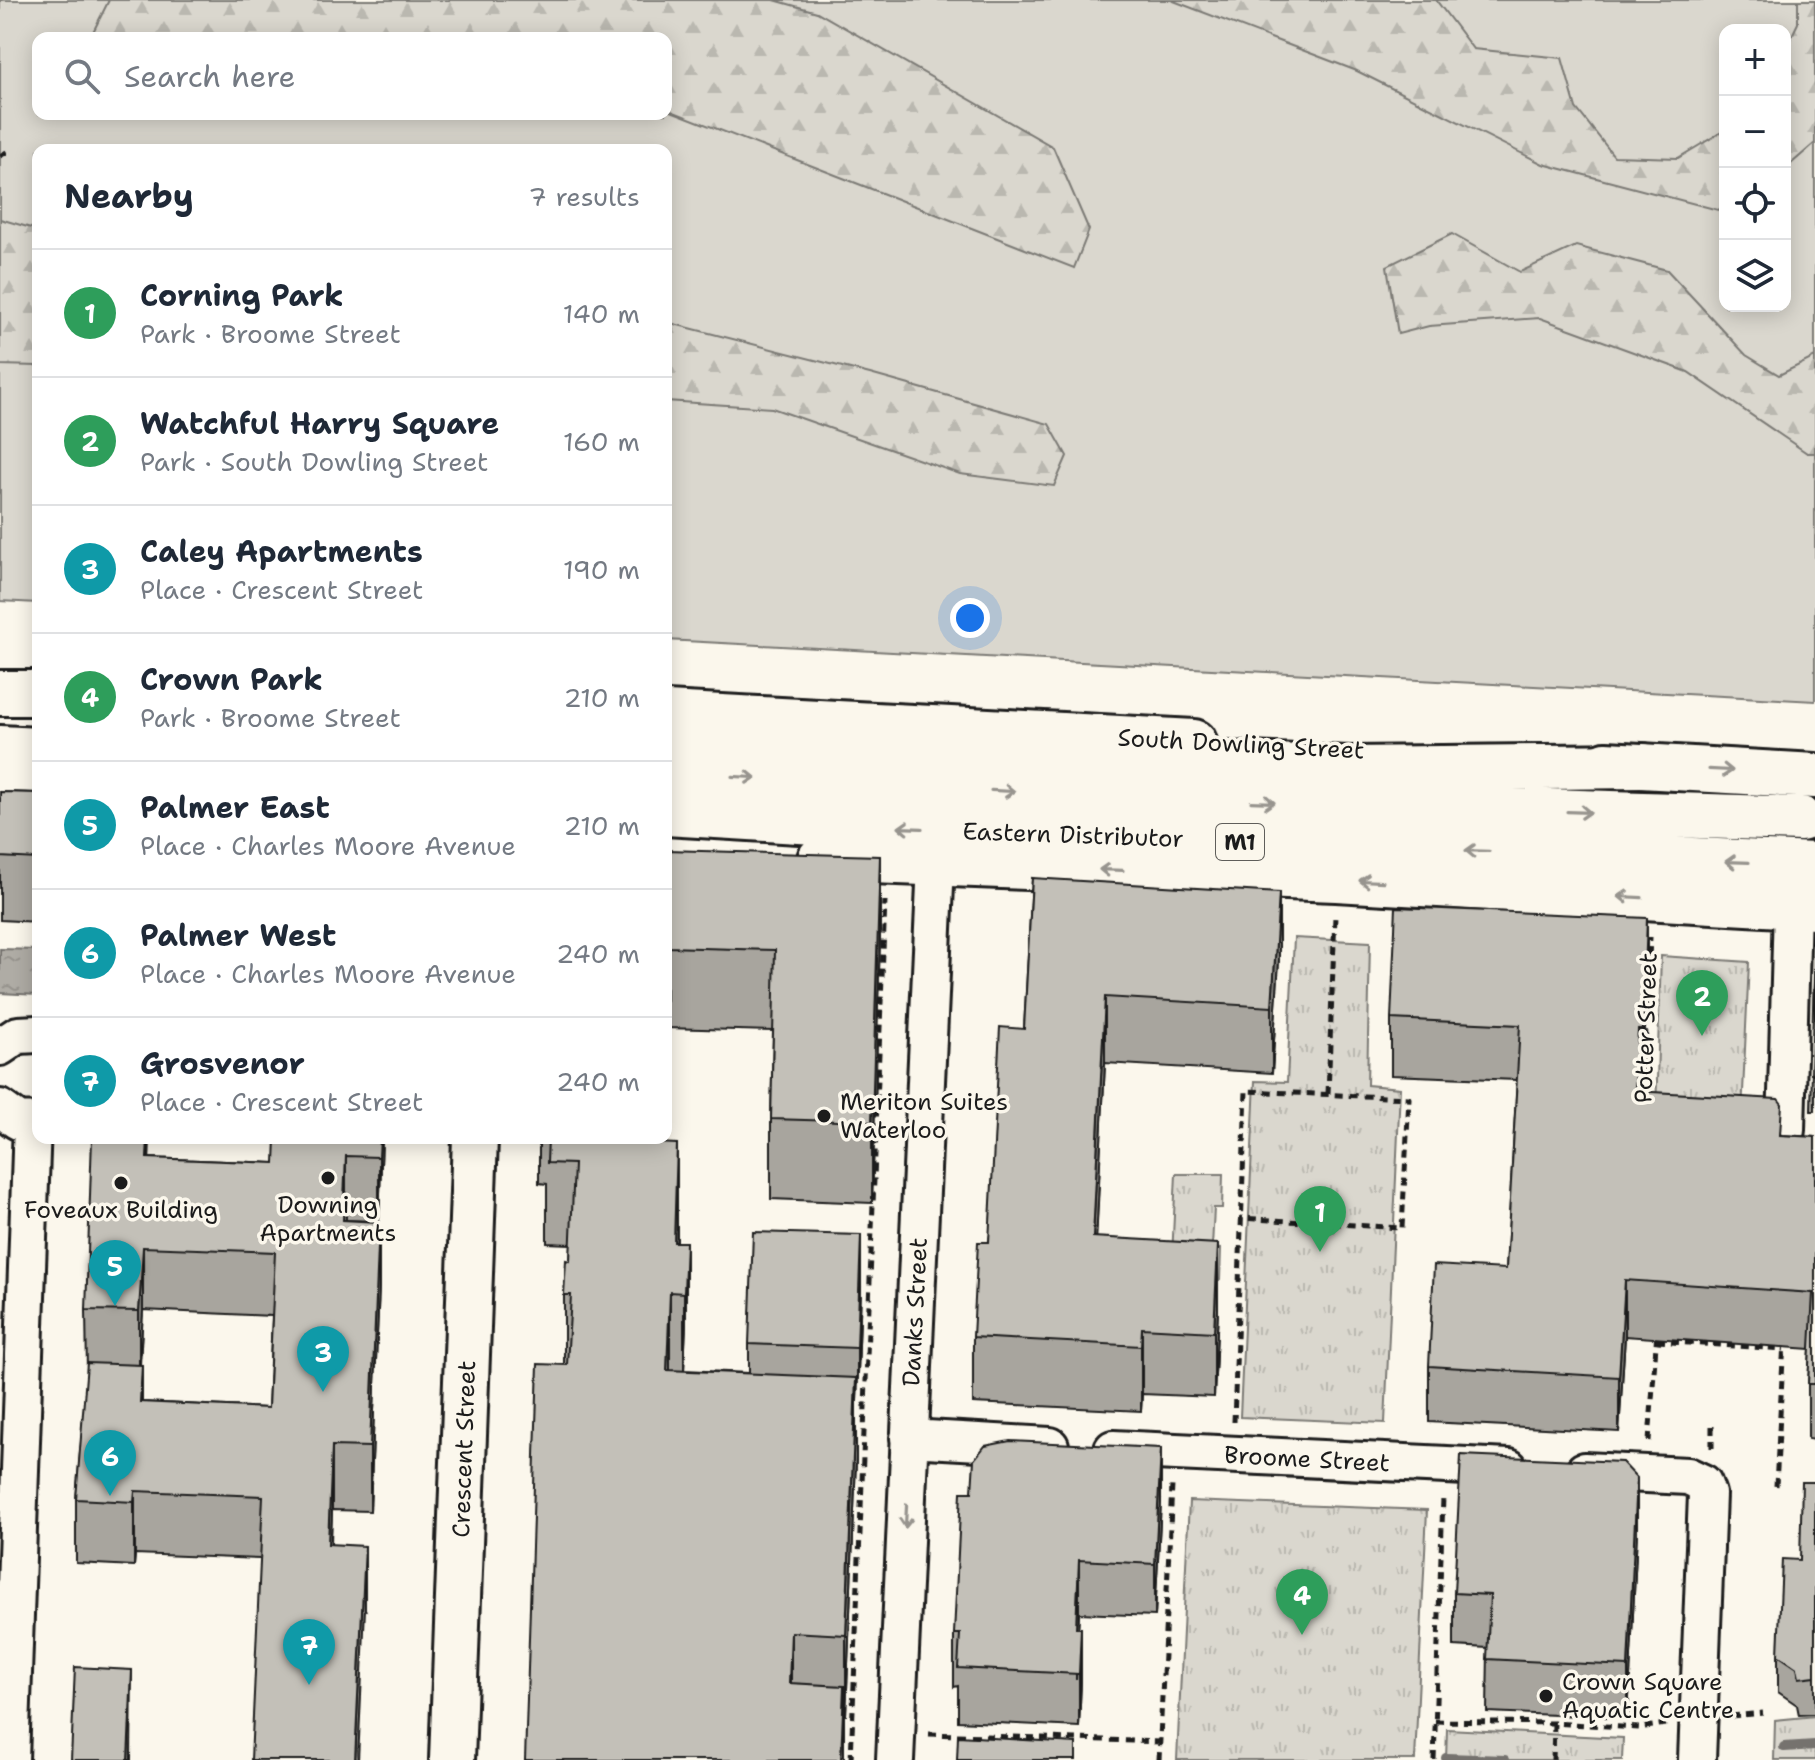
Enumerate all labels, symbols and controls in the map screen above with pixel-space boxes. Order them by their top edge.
map controls [1719,24,1791,312]
button: + [1719,24,1791,96]
search box [32,32,672,120]
icon: search [60,54,104,98]
text: Search here [124,56,295,97]
button: − [1719,96,1791,168]
button: locate [1719,168,1791,240]
text: Nearby [64,173,194,219]
text: 7 results [528,179,640,214]
button: layers [1719,240,1791,312]
text: Corning Park [140,275,344,316]
text: 1 [84,296,96,331]
text: 140 m [563,296,640,331]
text: Park · Broome Street [140,316,401,351]
text: Watchful Harry Square [140,403,499,444]
text: 2 [81,424,99,459]
text: 160 m [563,424,640,459]
text: Park · South Dowling Street [140,444,488,479]
text: Caley Apartments [140,531,423,572]
text: 3 [81,552,99,587]
text: 190 m [563,552,640,587]
text: Place · Crescent Street [140,572,423,607]
your location [950,598,990,638]
text: Crown Park [140,659,323,700]
text: 4 [81,680,99,715]
text: 210 m [563,680,640,715]
text: Park · Broome Street [140,700,401,735]
street label: South Dowling Street [1117,722,1365,766]
one-way arrow [1707,763,1734,778]
one-way arrow [730,769,757,784]
one-way arrow [989,784,1016,799]
text: Palmer East [140,787,330,828]
one-way arrow [1249,794,1276,810]
one-way arrow [1565,805,1592,820]
text: 5 [82,808,98,843]
text: 210 m [563,808,640,843]
street label: Eastern Distributor [962,815,1184,855]
one-way arrow [897,820,924,835]
road number: M1 [1216,824,1264,860]
text: Place · Charles Moore Avenue [140,828,516,863]
one-way arrow [1464,844,1491,859]
one-way arrow [1724,855,1751,870]
one-way arrow [1098,863,1125,878]
one-way arrow [1358,874,1385,889]
one-way arrow [1617,889,1644,904]
text: Palmer West [140,915,336,956]
text: 6 [81,936,99,971]
text: 240 m [556,936,640,971]
street label: Potter Street [1627,952,1665,1104]
text: Place · Charles Moore Avenue [140,956,516,991]
pin: 2 [1676,970,1728,1036]
text: Grosvenor [140,1043,305,1084]
text: 7 [81,1064,99,1099]
text: 240 m [556,1064,640,1099]
text: Place · Crescent Street [140,1084,423,1119]
place label: Meriton Suites Waterloo [840,1086,1008,1146]
marker: Meriton Suites Waterloo [815,1107,833,1125]
marker: Downing Apartments [319,1169,337,1187]
marker: Foveaux Building [112,1174,130,1192]
pin: 1 [1294,1186,1346,1252]
place label: Downing Apartments [259,1189,397,1249]
place label: Foveaux Building [24,1194,218,1226]
street label: Danks Street [895,1237,935,1387]
pin: 5 [89,1240,141,1306]
pin: 3 [297,1326,349,1392]
street label: Crescent Street [445,1360,483,1538]
pin: 6 [84,1430,136,1496]
street label: Broome Street [1223,1439,1391,1479]
one-way arrow [898,1502,913,1529]
pin: 4 [1276,1569,1328,1635]
pin: 7 [283,1619,335,1685]
place label: Crown Square Aquatic Centre [1562,1666,1734,1726]
marker: Crown Square Aquatic Centre [1537,1687,1555,1705]

